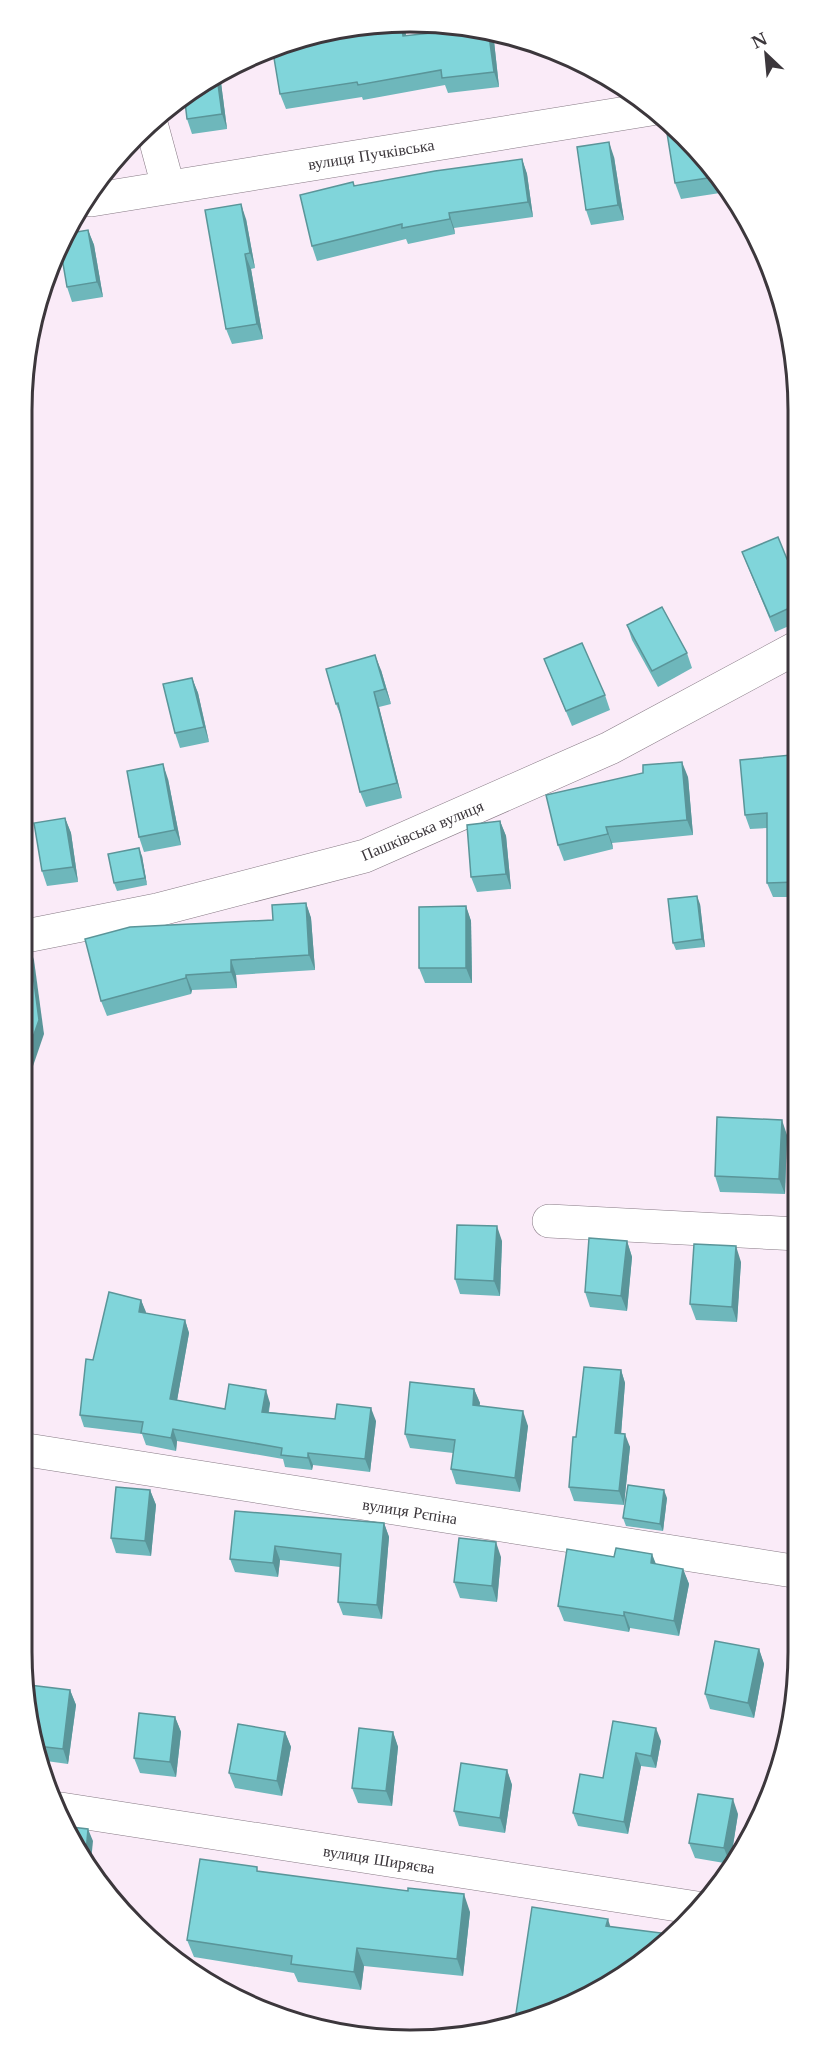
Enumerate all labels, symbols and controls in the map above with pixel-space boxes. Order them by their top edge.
north arrow [736,24,796,84]
text: N [748,28,771,53]
street label: вулиця Пучківська [306,134,436,174]
street label: Пашківська вулиця [358,795,487,865]
street label: вулиця Рєпіна [361,1494,459,1528]
street label: вулиця Ширяєва [322,1840,436,1878]

